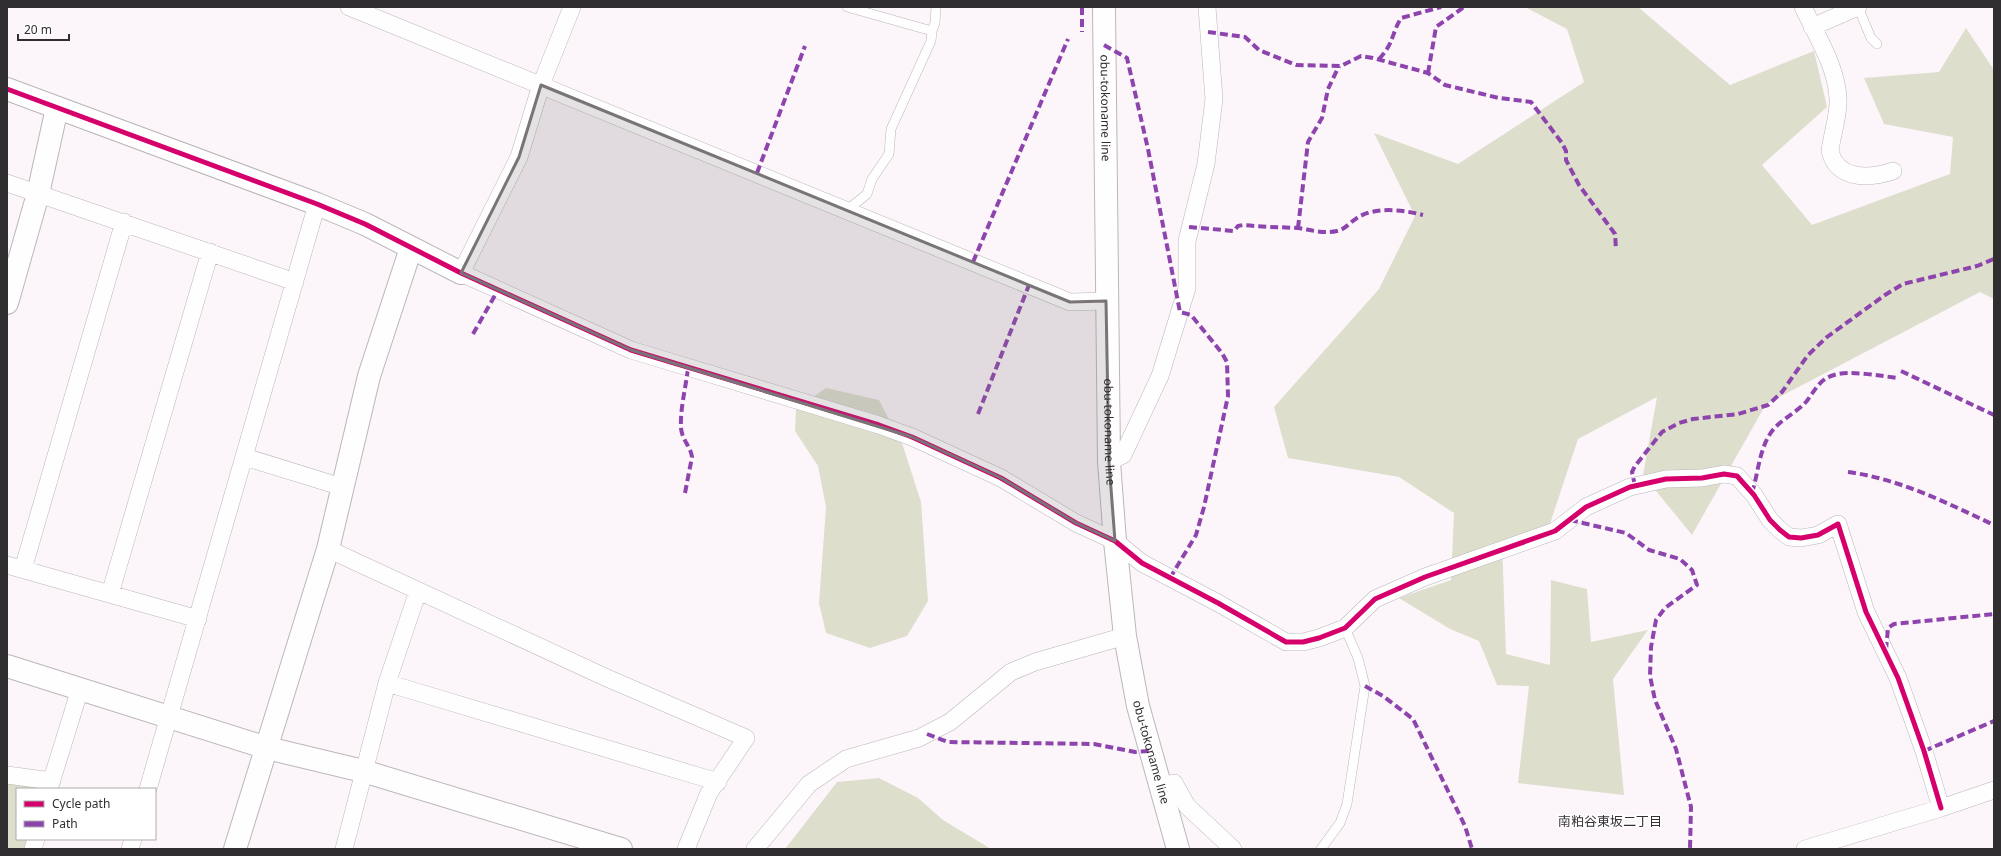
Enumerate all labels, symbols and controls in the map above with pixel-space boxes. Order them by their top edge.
scale bar [18,16,69,42]
text: 20 m [24,21,52,38]
street label: obu-tokoname line [1097,54,1115,162]
street label: obu-tokoname line [1100,378,1120,486]
street label: obu-tokoname line [1129,699,1174,806]
legend [16,788,156,840]
text: Cycle path [52,795,110,812]
district label: 南粕谷東坂二丁目 [1558,812,1662,830]
text: Path [52,815,78,832]

